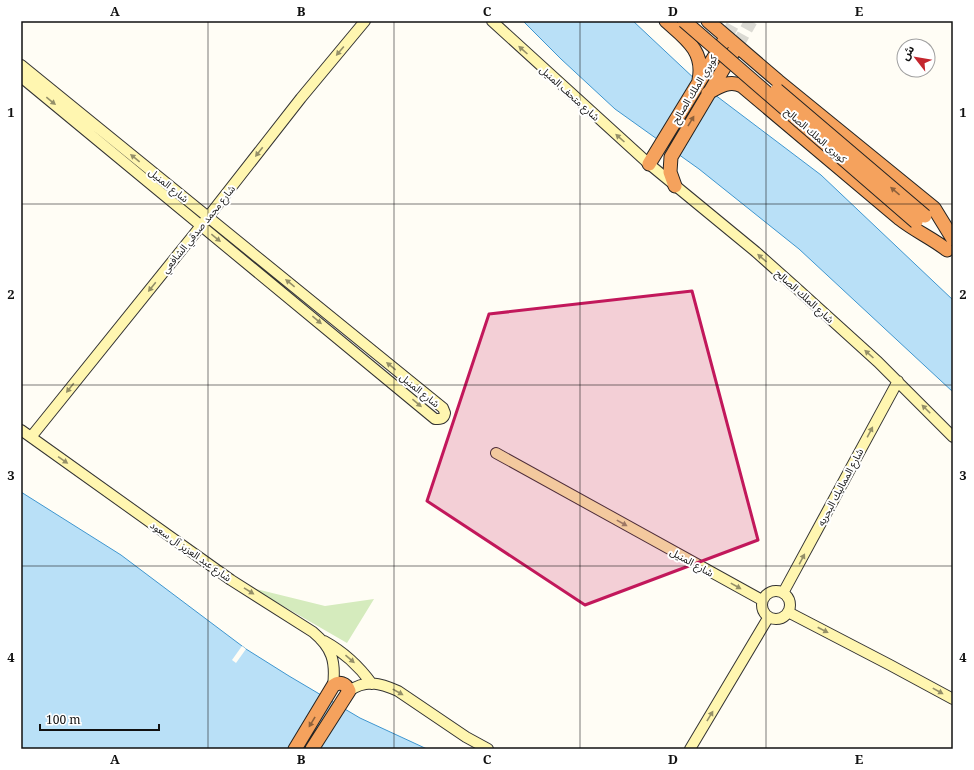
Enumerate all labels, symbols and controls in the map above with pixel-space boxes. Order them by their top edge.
text: A [110,2,120,20]
text: B [297,2,306,20]
text: C [483,2,492,20]
text: D [668,2,678,20]
text: E [855,2,864,20]
north arrow [896,38,936,78]
text: ش [897,42,917,63]
one-way arrow [336,46,345,56]
one-way arrow [518,46,529,55]
street label: كوبري الملك الصالح [668,51,722,127]
street label: شارع متحف المنيل [536,62,603,125]
one-way arrow [46,97,57,106]
text: 1 [7,103,15,121]
text: 1 [959,103,967,121]
street label: كوبرى الملك الصالح [781,104,851,167]
one-way arrow [688,115,695,127]
one-way arrow [615,133,625,142]
one-way arrow [254,147,263,158]
one-way arrow [129,153,140,162]
street label: شارع المنيل [146,165,192,206]
street label: شارع محمد صدقي الشافعي [158,182,239,277]
one-way arrow [890,186,901,195]
one-way arrow [211,233,222,242]
one-way arrow [757,253,768,262]
street label: شارع الملك الصالح [772,266,837,327]
one-way arrow [285,279,296,288]
one-way arrow [147,281,156,292]
text: 2 [7,285,15,303]
text: 2 [959,285,967,303]
one-way arrow [311,316,322,325]
one-way arrow [864,349,874,359]
one-way arrow [385,362,396,370]
street label: شارع المنيل [397,370,443,411]
one-way arrow [66,383,75,394]
one-way arrow [411,399,422,408]
one-way arrow [921,404,931,414]
one-way arrow [867,426,873,438]
street label: شارع المماليك البحريه [814,446,867,529]
one-way arrow [58,456,68,464]
text: 3 [7,466,15,484]
text: 3 [959,466,967,484]
street label: شارع عبد العزيز آل سعود [147,518,235,585]
one-way arrow [616,520,628,526]
street label: شارع المنيل [667,544,716,581]
one-way arrow [798,553,805,565]
one-way arrow [730,582,742,589]
one-way arrow [244,587,254,595]
one-way arrow [817,627,829,633]
text: 4 [7,648,15,666]
text: 4 [959,648,967,666]
one-way arrow [345,654,355,663]
one-way arrow [932,688,944,694]
one-way arrow [392,689,404,695]
scale bar [40,706,159,732]
text: 100 m [46,711,81,728]
one-way arrow [706,711,714,721]
one-way arrow [308,716,315,728]
text: A [110,750,120,768]
text: B [297,750,306,768]
text: C [483,750,492,768]
text: D [668,750,678,768]
text: E [855,750,864,768]

